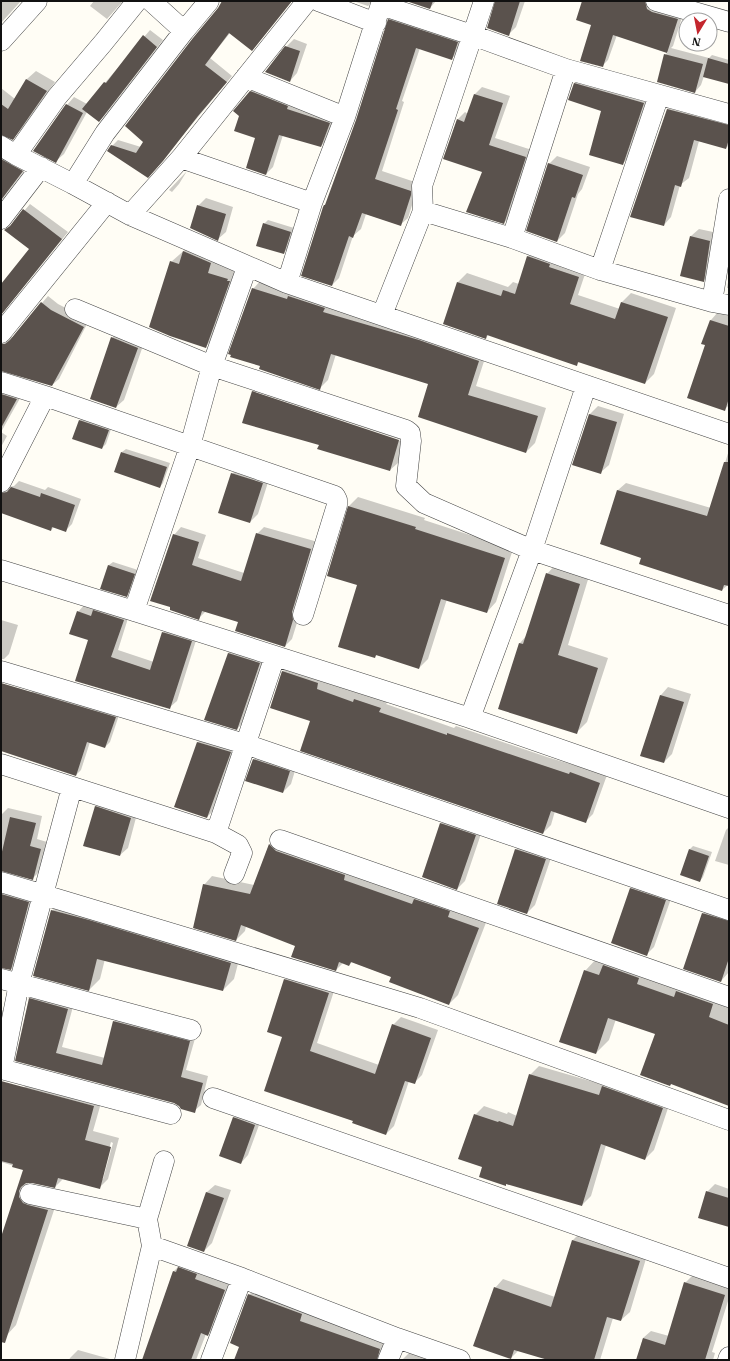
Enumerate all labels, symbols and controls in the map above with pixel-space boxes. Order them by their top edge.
north arrow [678,12,718,52]
text: N [690,34,702,49]

